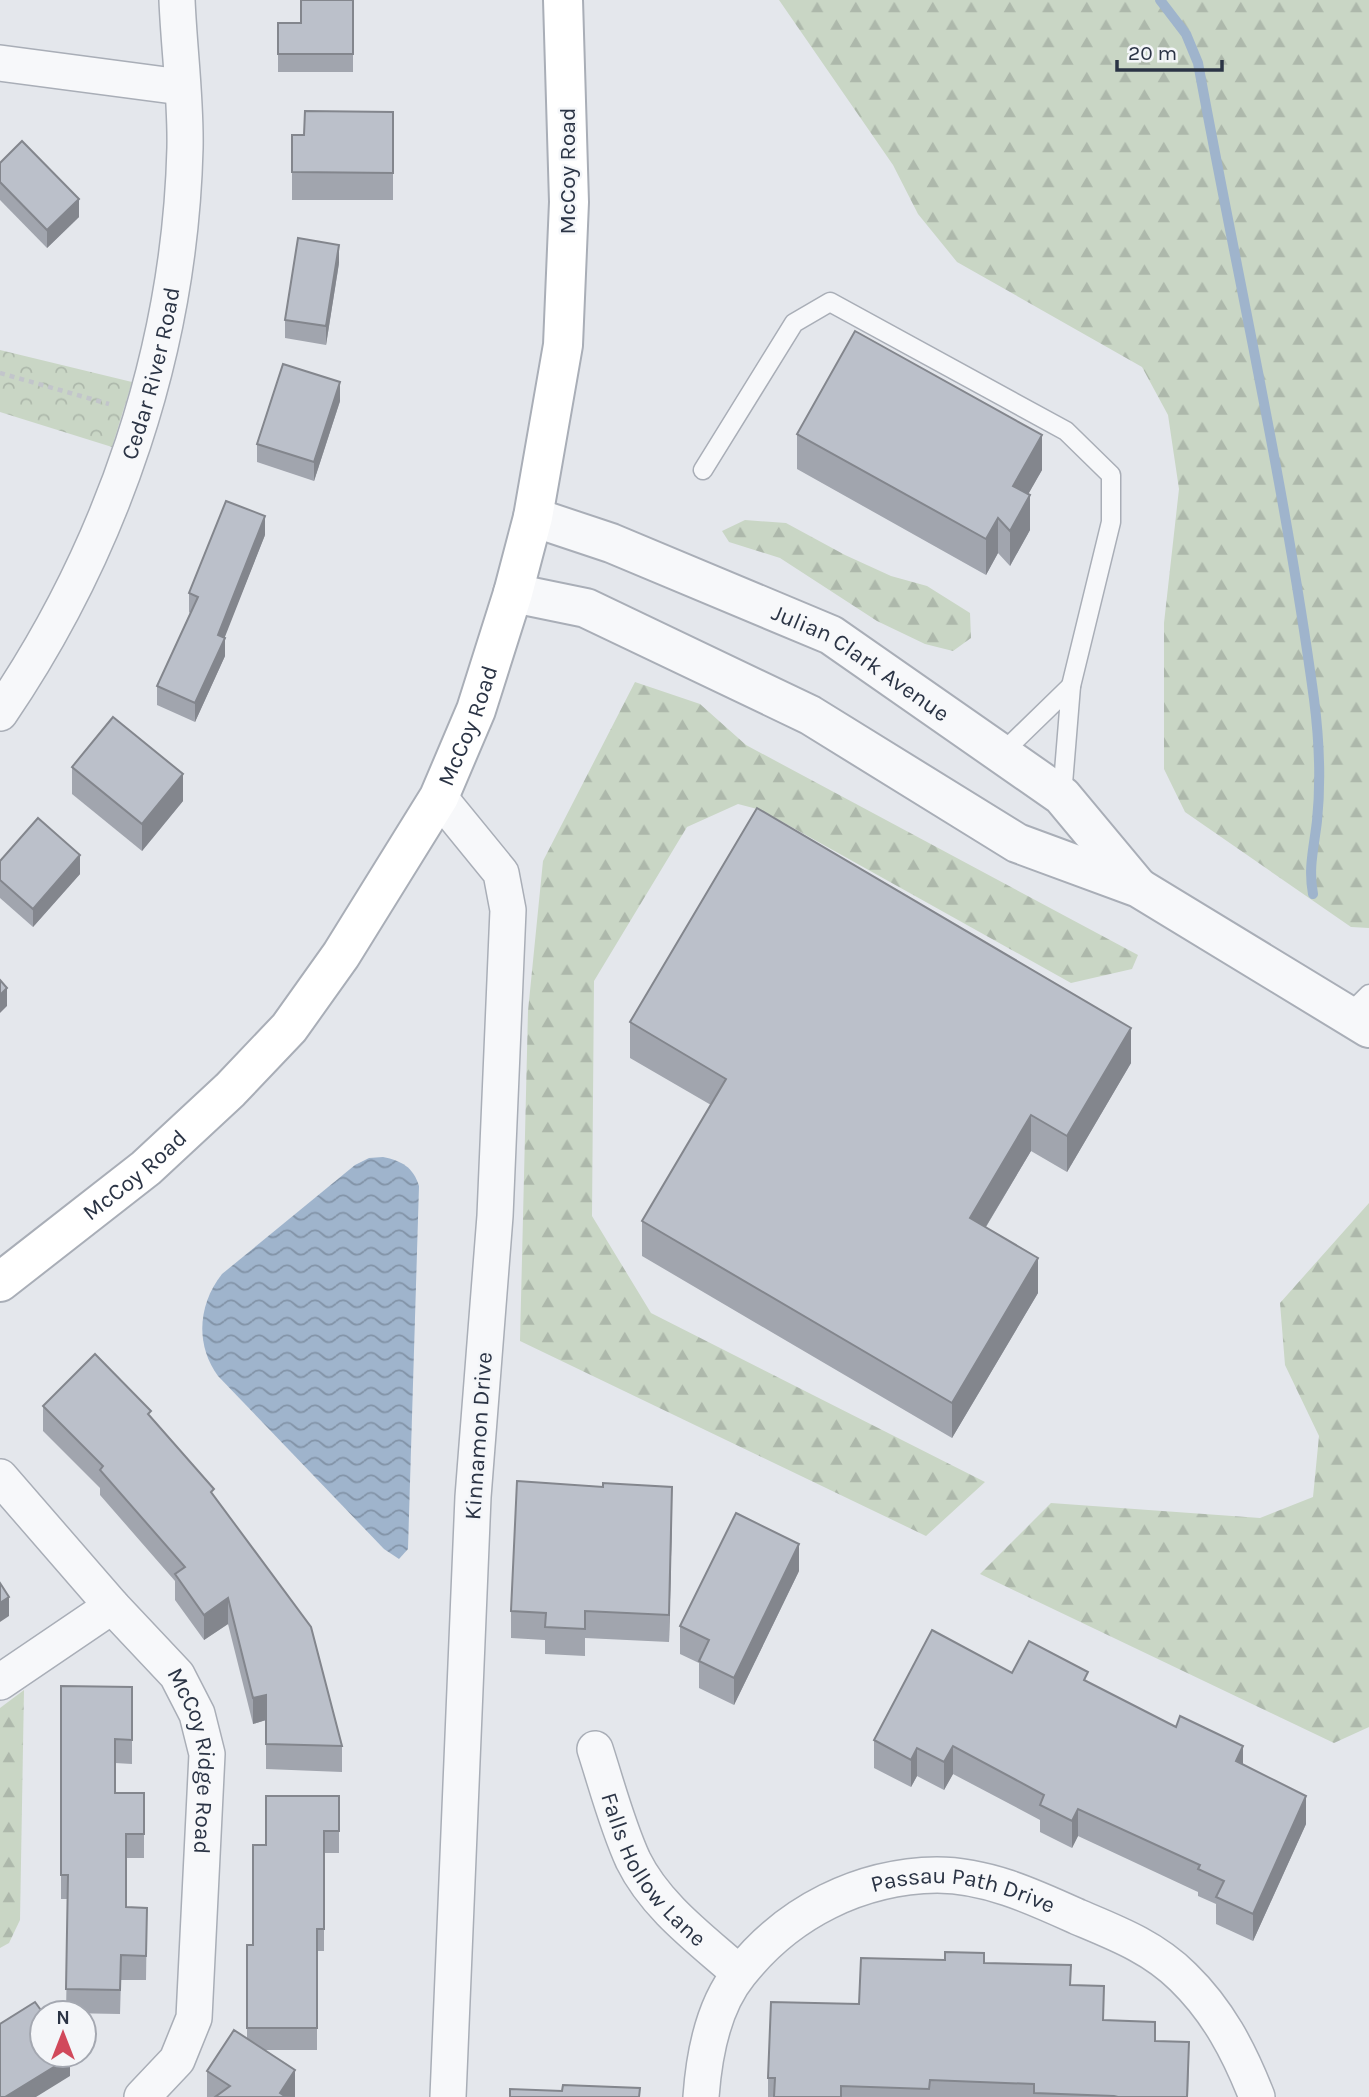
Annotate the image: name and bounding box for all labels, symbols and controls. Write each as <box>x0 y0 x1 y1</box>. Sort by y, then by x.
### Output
scale bar <box>1117 28 1222 72</box>
text: 20 m <box>1128 41 1177 65</box>
street label: McCoy Road <box>554 107 581 235</box>
street label: Cedar River Road <box>116 285 185 463</box>
street label: Julian Clark Avenue <box>768 599 954 727</box>
street label: McCoy Road <box>432 662 503 790</box>
street label: McCoy Road <box>77 1124 192 1226</box>
street label: Kinnamon Drive <box>459 1351 498 1521</box>
street label: McCoy Ridge Road <box>161 1663 220 1855</box>
street label: Falls Hollow Lane <box>595 1789 711 1952</box>
street label: Passau Path Drive <box>868 1862 1059 1919</box>
north arrow <box>28 1999 98 2069</box>
text: N <box>56 2007 70 2029</box>

